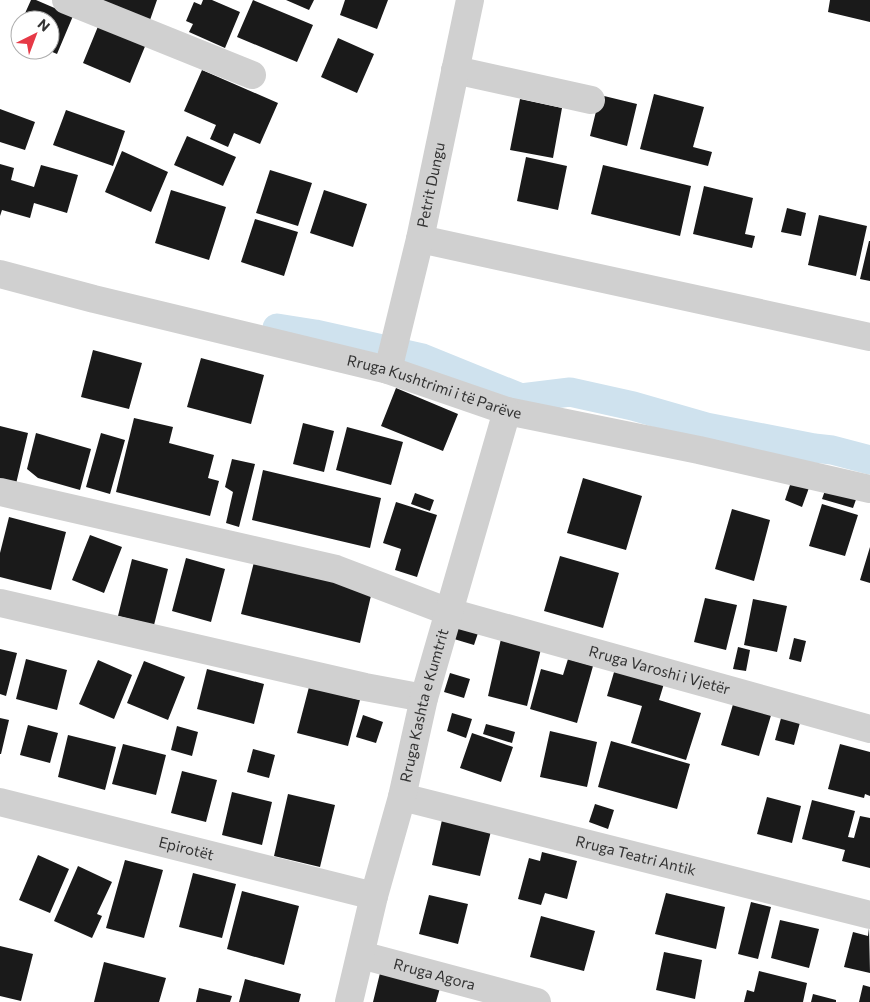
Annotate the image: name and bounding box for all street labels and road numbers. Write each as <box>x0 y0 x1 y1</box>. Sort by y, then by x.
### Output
street label: Petrit Dungu <box>413 141 448 229</box>
street label: Rruga Kushtrimi i të Parëve <box>345 350 523 422</box>
street label: Rruga Kashta e Kumtrit <box>396 626 452 784</box>
street label: Rruga Varoshi i Vjetër <box>587 641 732 698</box>
street label: Rruga Teatri Antik <box>574 831 698 879</box>
street label: Epirotët <box>157 832 216 863</box>
street label: Rruga Agora <box>392 954 478 993</box>

